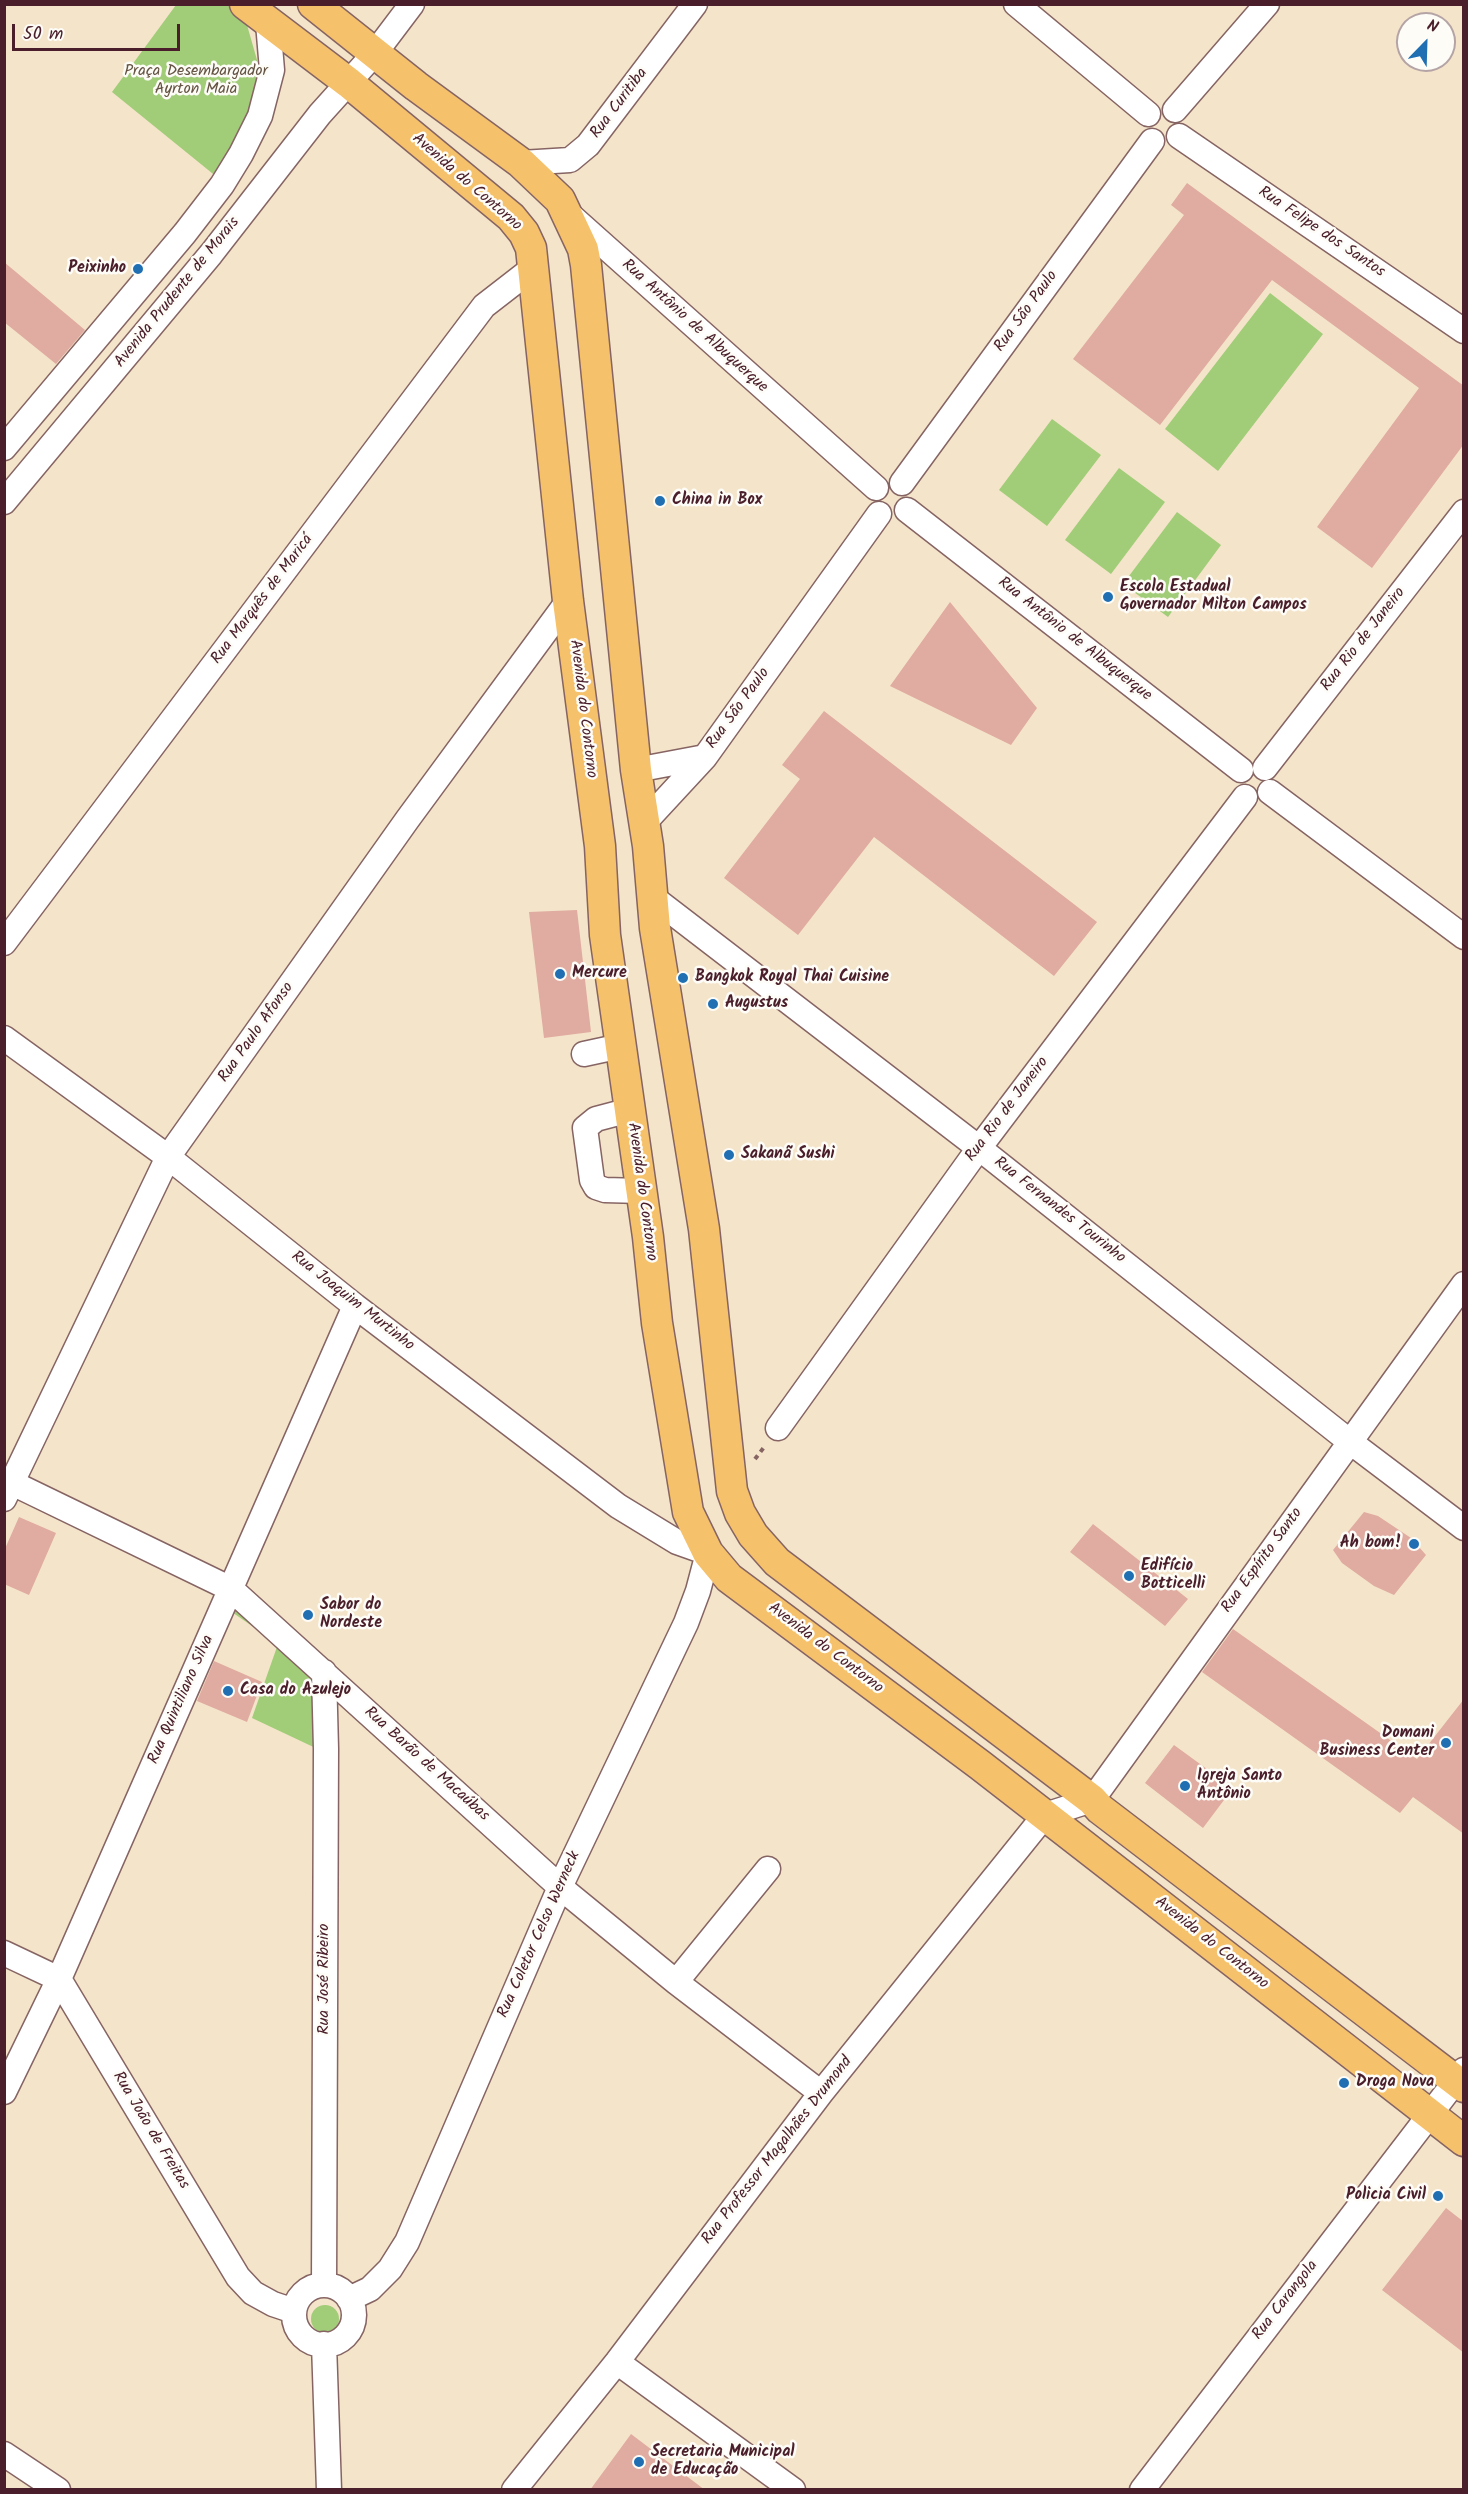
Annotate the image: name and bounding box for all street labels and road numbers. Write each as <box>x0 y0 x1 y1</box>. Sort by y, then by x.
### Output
street label: Rua Curitiba <box>587 65 653 143</box>
street label: Avenida do Contorno <box>407 130 525 236</box>
street label: Rua Felipe dos Santos <box>1254 183 1388 283</box>
street label: Avenida Prudente de Morais <box>111 214 245 372</box>
street label: Rua Antônio de Albuquerque <box>617 256 771 398</box>
street label: Rua São Paulo <box>991 268 1063 356</box>
street label: Rua Marquês de Maricá <box>208 531 318 669</box>
street label: Rua Antônio de Albuquerque <box>993 574 1155 706</box>
street label: Rua Rio de Janeiro <box>1318 584 1410 696</box>
street label: Avenida do Contorno <box>564 639 600 779</box>
street label: Rua São Paulo <box>703 665 775 753</box>
street label: Rua Paulo Afonso <box>215 979 299 1087</box>
street label: Rua Rio de Janeiro <box>962 1054 1054 1166</box>
street label: Avenida do Contorno <box>622 1122 660 1262</box>
street label: Rua Fernandes Tourinho <box>989 1154 1129 1268</box>
street label: Rua Joaquim Murtinho <box>286 1248 418 1356</box>
street label: Rua Espírito Santo <box>1218 1505 1308 1617</box>
street label: Avenida do Contorno <box>764 1599 886 1699</box>
street label: Rua Quintiliano Silva <box>145 1633 219 1767</box>
street label: Rua Barão de Macaúbas <box>359 1704 493 1826</box>
street label: Rua Coletor Celso Werneck <box>495 1849 585 2021</box>
street label: Avenida do Contorno <box>1150 1894 1272 1994</box>
street label: Rua José Ribeiro <box>315 1923 335 2035</box>
street label: Rua Professor Magalhães Drumond <box>699 2053 857 2249</box>
street label: Rua João de Freitas <box>107 2069 193 2193</box>
street label: Rua Carangola <box>1249 2257 1323 2345</box>

